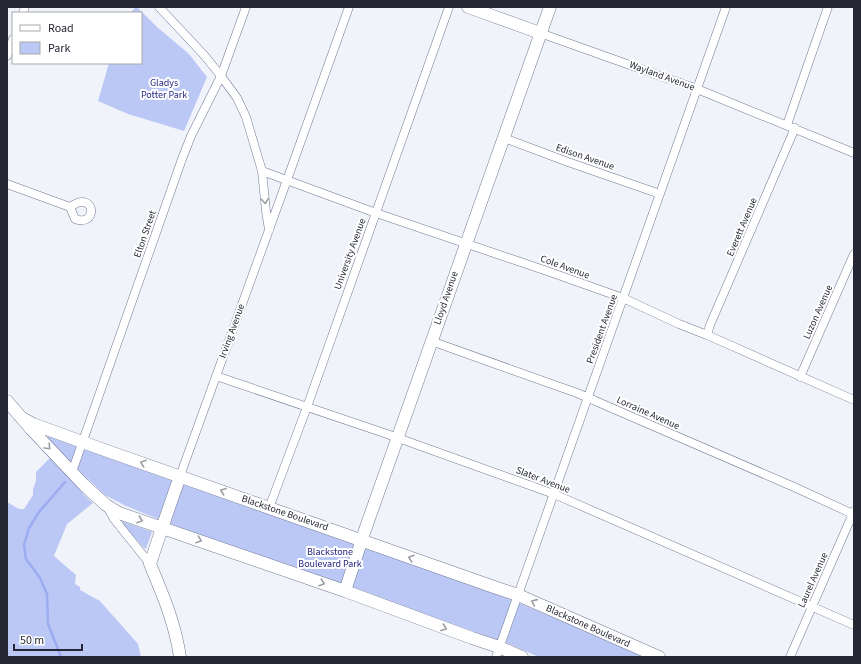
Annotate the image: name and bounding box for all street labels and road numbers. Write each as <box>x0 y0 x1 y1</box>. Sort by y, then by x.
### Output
street label: Wayland Avenue <box>627 58 697 94</box>
street label: Edison Avenue <box>554 140 616 174</box>
street label: Everett Avenue <box>723 196 761 258</box>
street label: Elton Street <box>130 208 160 259</box>
street label: University Avenue <box>331 216 369 292</box>
street label: Cole Avenue <box>538 252 592 282</box>
street label: Lloyd Avenue <box>430 269 462 327</box>
street label: Luzon Avenue <box>800 283 836 341</box>
street label: President Avenue <box>583 292 621 366</box>
street label: Irving Avenue <box>216 302 248 360</box>
street label: Lorraine Avenue <box>614 393 682 433</box>
street label: Slater Avenue <box>514 463 572 497</box>
street label: Blackstone Boulevard <box>240 492 330 534</box>
street label: Laurel Avenue <box>795 550 831 610</box>
street label: Blackstone Boulevard <box>544 601 632 651</box>

